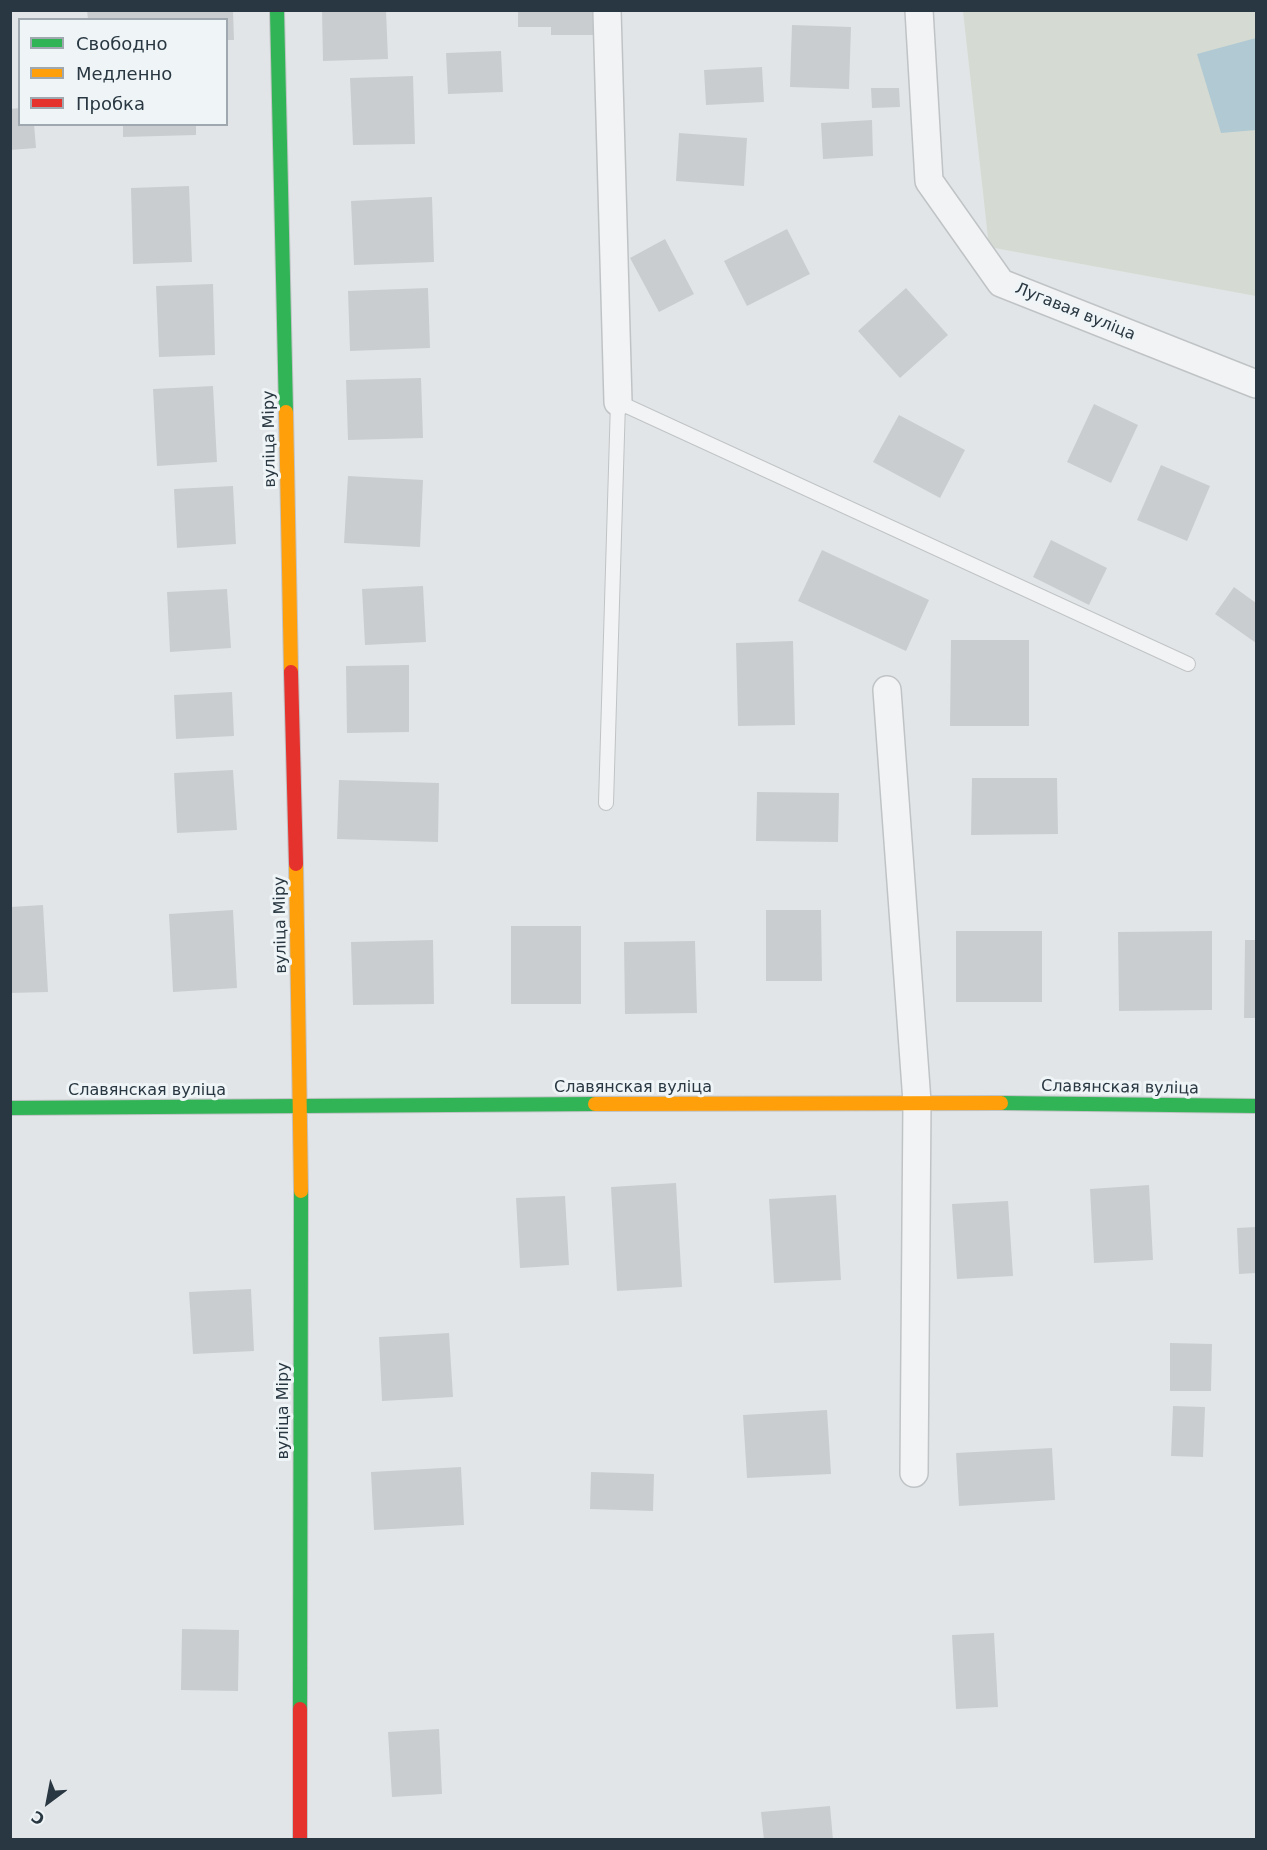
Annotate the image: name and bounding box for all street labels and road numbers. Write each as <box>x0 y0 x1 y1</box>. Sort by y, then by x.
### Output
street label: Лугавая вуліца <box>1012 279 1138 345</box>
street label: вуліца Міру <box>260 390 280 488</box>
street label: вуліца Міру <box>271 876 291 974</box>
street label: Славянская вуліца <box>1041 1077 1199 1099</box>
street label: Славянская вуліца <box>554 1078 712 1098</box>
street label: Славянская вуліца <box>68 1081 226 1101</box>
street label: вуліца Міру <box>274 1362 294 1460</box>

